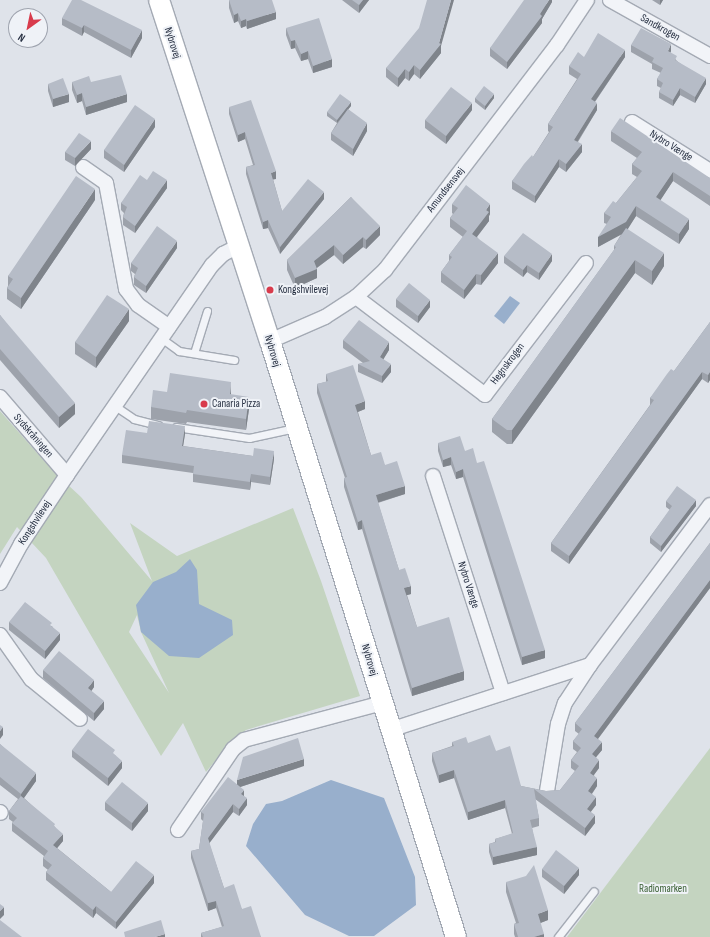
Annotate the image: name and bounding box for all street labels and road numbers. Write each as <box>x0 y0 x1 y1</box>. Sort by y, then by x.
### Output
street label: Sandkrogen <box>638 12 682 44</box>
street label: Nybrovej <box>161 26 183 60</box>
street label: Nybro Vænge <box>647 128 695 164</box>
street label: Amundsensvej <box>424 165 468 215</box>
street label: Nybrovej <box>261 334 283 368</box>
street label: Hegnskrogen <box>488 341 528 387</box>
street label: Sydskråningen <box>10 411 56 461</box>
street label: Kongshvilevej <box>16 498 54 548</box>
street label: Nybro Vænge <box>454 560 482 610</box>
street label: Nybrovej <box>358 643 380 677</box>

